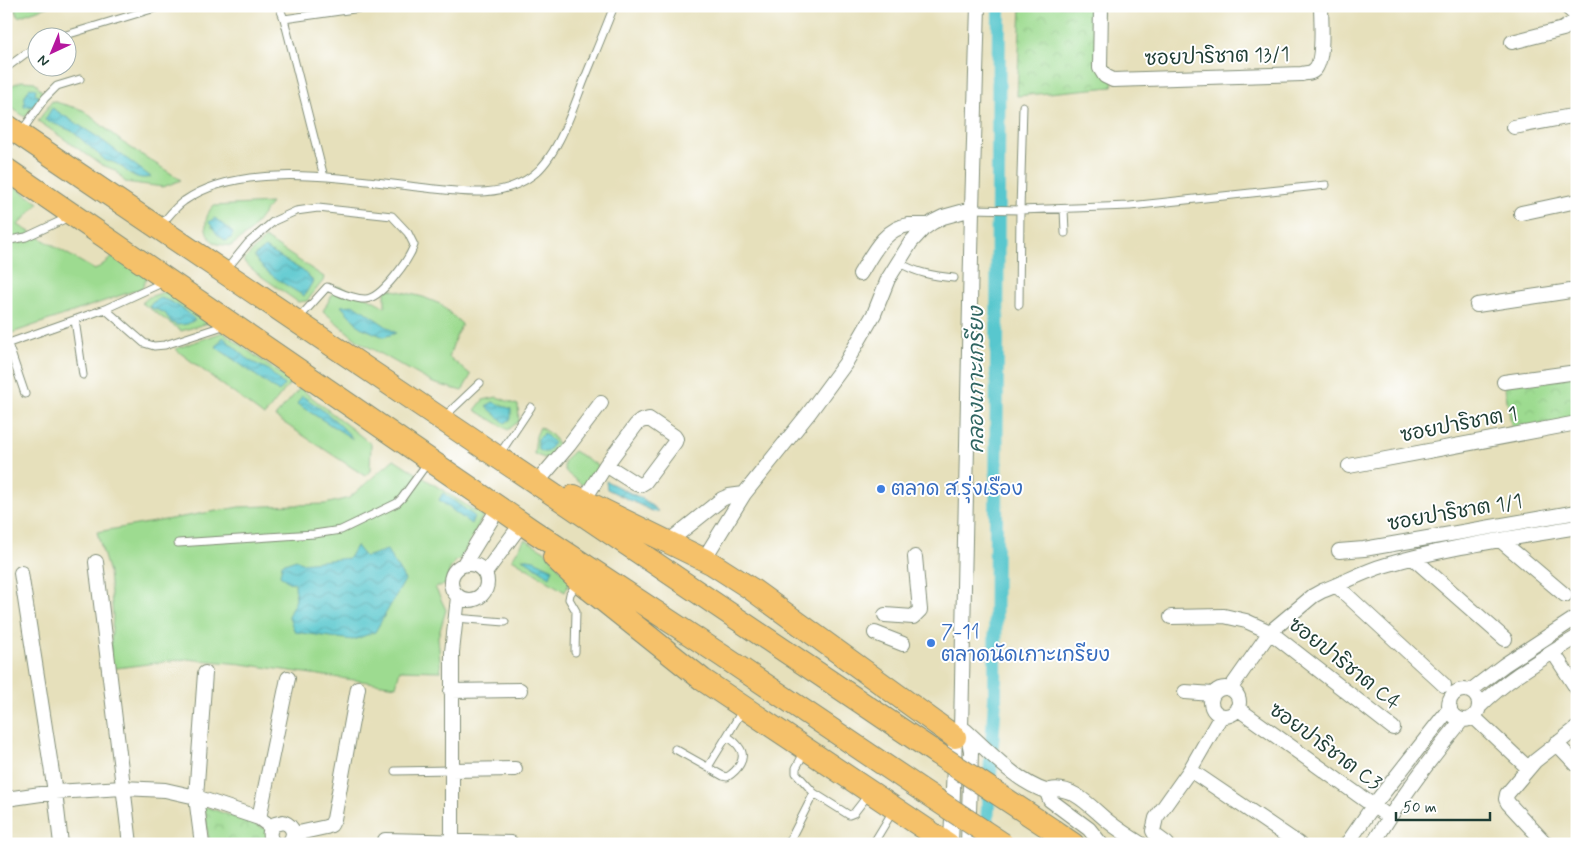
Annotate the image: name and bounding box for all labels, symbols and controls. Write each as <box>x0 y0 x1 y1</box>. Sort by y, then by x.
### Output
north arrow <box>28 28 78 78</box>
street label: ซอยปาริชาต 13/1 <box>1144 41 1290 73</box>
text: N <box>34 51 53 70</box>
water label: คลองเกาะเกรียง <box>963 305 991 453</box>
street label: ซอยปาริชาต 1 <box>1398 400 1520 450</box>
place label: ตลาด ส.รุ่งเรือง <box>891 475 1023 504</box>
marker: ตลาด ส.รุ่งเรือง <box>875 483 887 495</box>
street label: ซอยปาริชาต 1/1 <box>1385 488 1525 538</box>
street label: ซอยปาริชาต C4 <box>1282 612 1406 717</box>
place label: 7-11 ตลาดนัดเกาะเกรียง <box>941 619 1110 669</box>
marker: 7-11 ตลาดนัดเกาะเกรียง <box>925 637 937 649</box>
street label: ซอยปาริชาต C3 <box>1263 697 1387 797</box>
scale bar <box>1396 790 1489 822</box>
text: 50 m <box>1403 798 1437 818</box>

